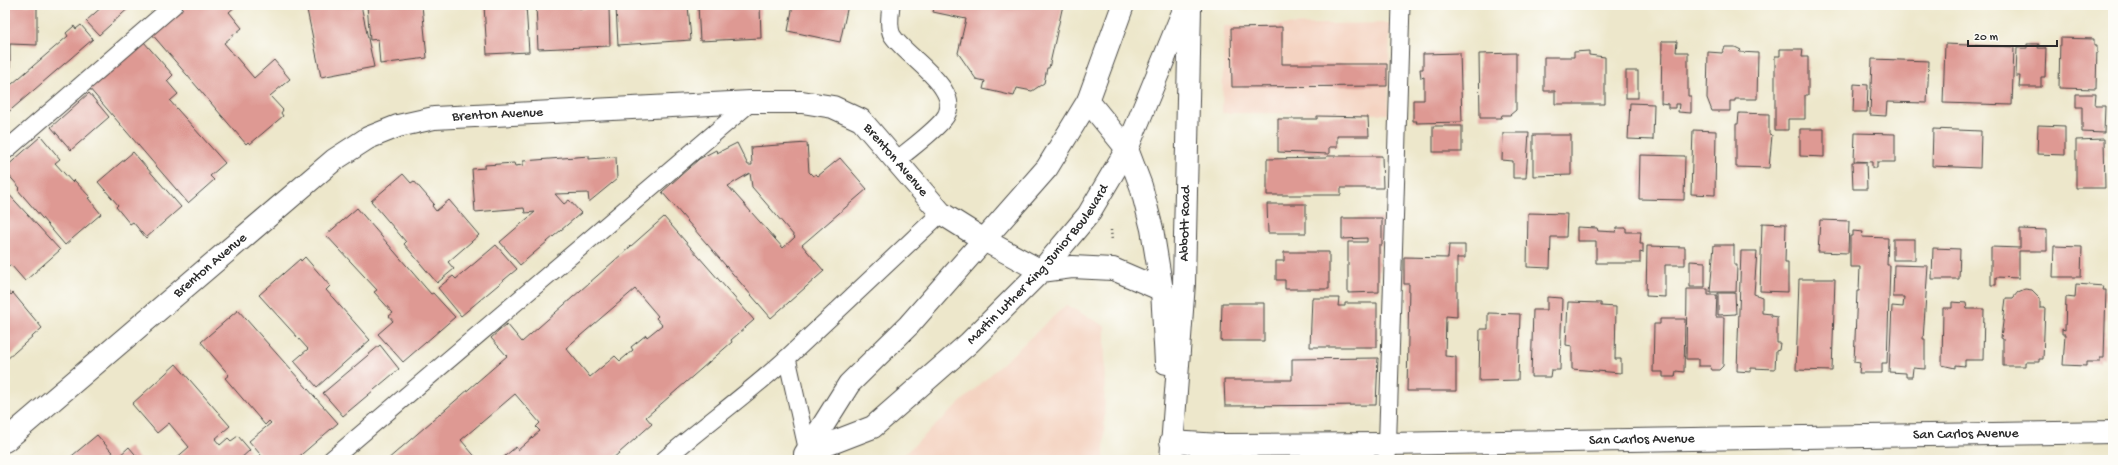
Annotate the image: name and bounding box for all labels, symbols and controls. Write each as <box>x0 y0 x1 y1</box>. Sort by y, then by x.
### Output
scale bar <box>1968 22 2057 48</box>
text: 20 m <box>1974 31 1999 45</box>
street label: Brenton Avenue <box>451 104 544 126</box>
street label: Brenton Avenue <box>859 119 932 201</box>
street label: Martin Luther King Junior Boulevard <box>963 180 1114 349</box>
street label: Abbott Road <box>1176 184 1195 262</box>
street label: Brenton Avenue <box>169 229 251 302</box>
street label: San Carlos Avenue <box>1913 425 2020 444</box>
street label: San Carlos Avenue <box>1589 430 1696 449</box>

